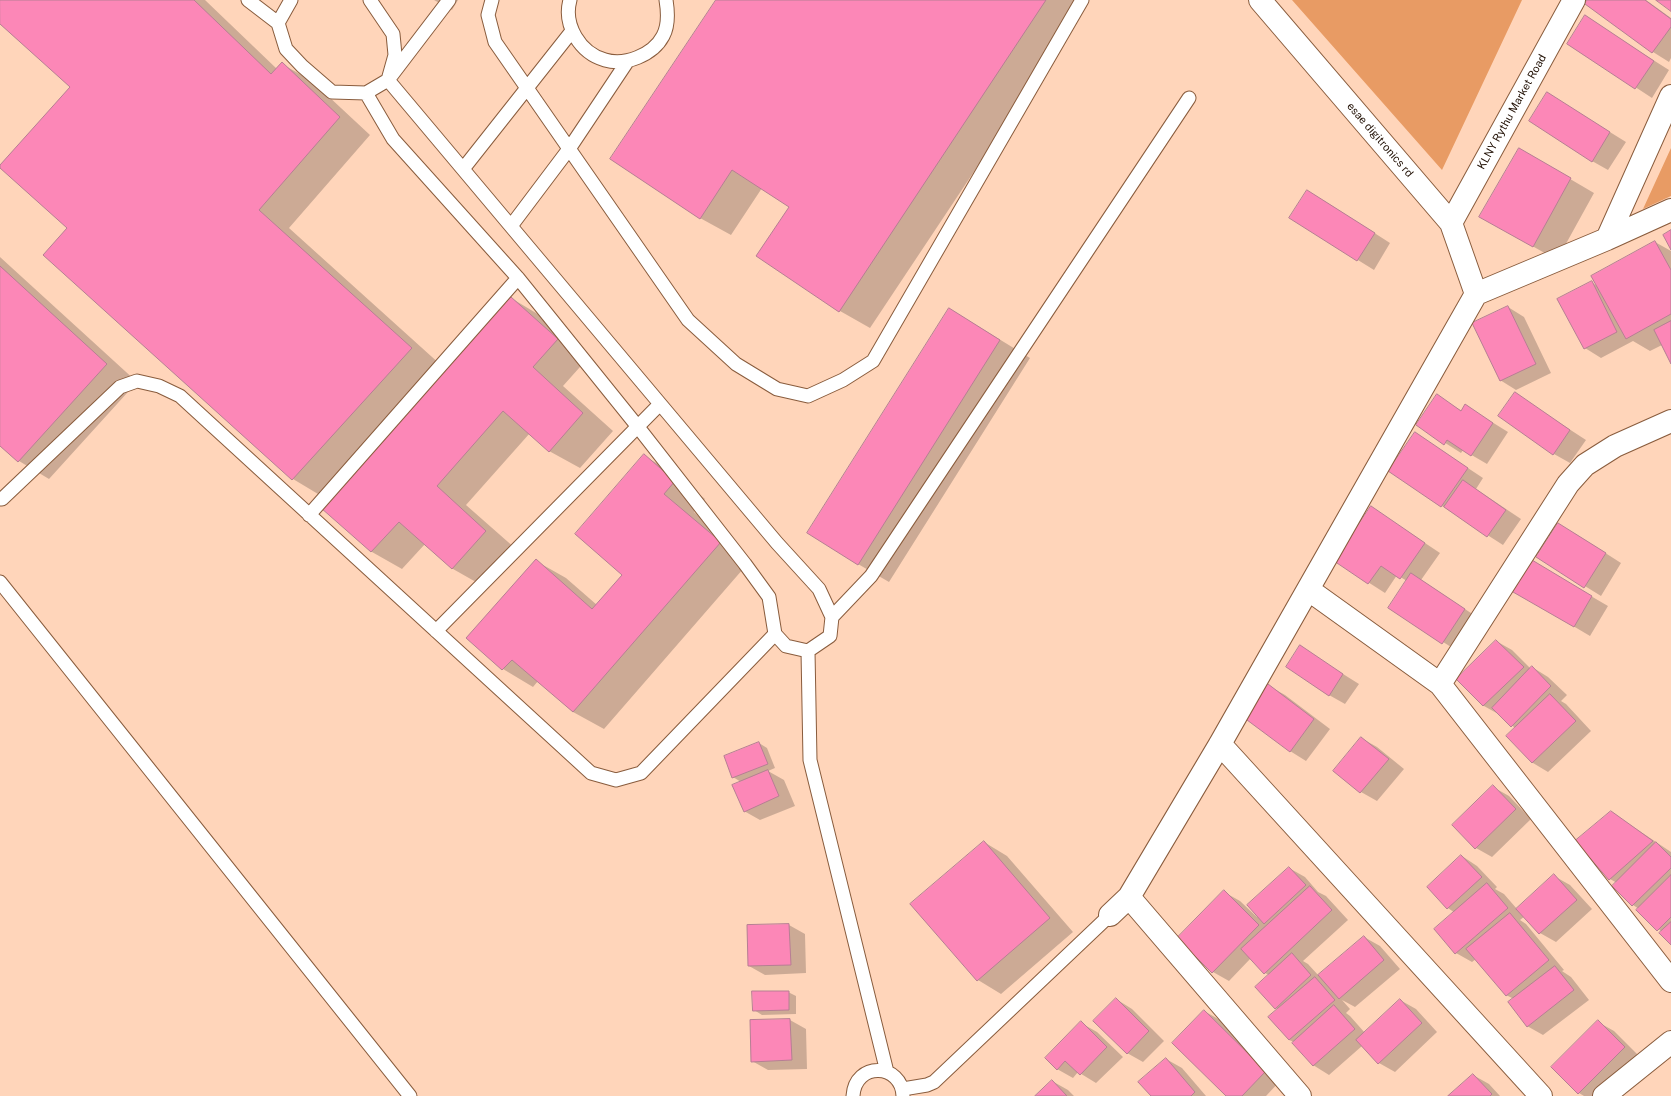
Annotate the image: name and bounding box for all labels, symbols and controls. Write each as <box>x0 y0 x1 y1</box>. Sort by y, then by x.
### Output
street label: KLNY Rythu Market Road <box>1475 52 1549 172</box>
street label: esae digitronics rd <box>1344 100 1416 180</box>

